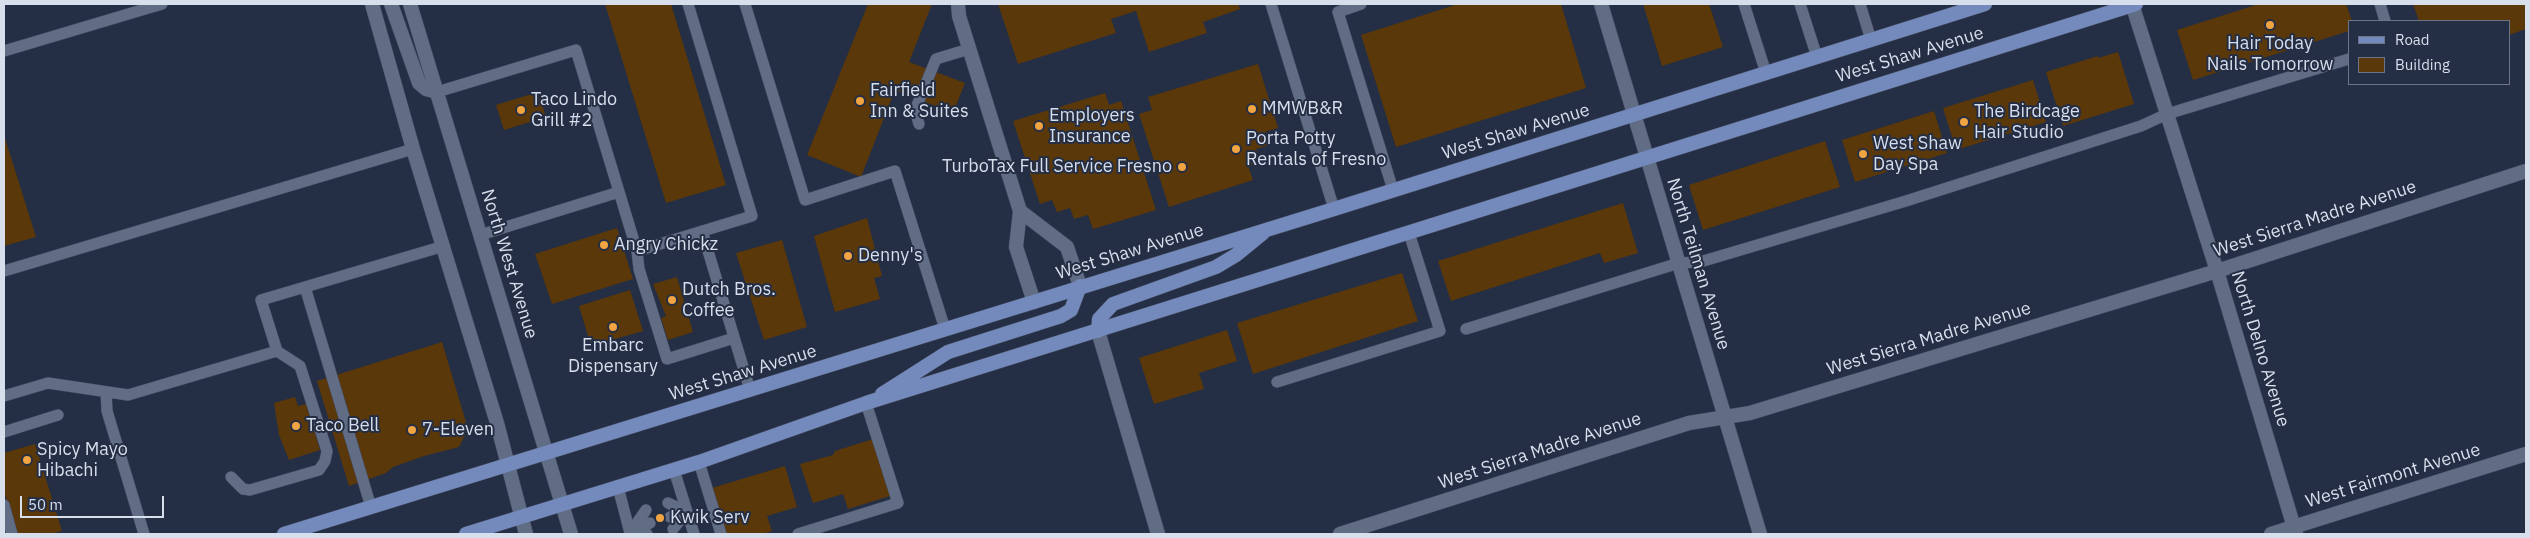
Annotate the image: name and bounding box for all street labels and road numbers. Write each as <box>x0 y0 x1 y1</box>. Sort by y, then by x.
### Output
street label: West Shaw Avenue <box>1834 22 1986 88</box>
street label: West Shaw Avenue <box>1440 99 1592 165</box>
street label: North Teilman Avenue <box>1662 175 1734 353</box>
street label: West Sierra Madre Avenue <box>2211 176 2419 262</box>
street label: North West Avenue <box>476 187 542 341</box>
street label: West Shaw Avenue <box>1054 219 1206 285</box>
street label: North Delno Avenue <box>2226 268 2294 430</box>
street label: West Sierra Madre Avenue <box>1824 298 2034 380</box>
street label: West Shaw Avenue <box>667 340 819 406</box>
street label: West Sierra Madre Avenue <box>1436 408 1644 494</box>
street label: West Fairmont Avenue <box>2303 439 2483 513</box>

